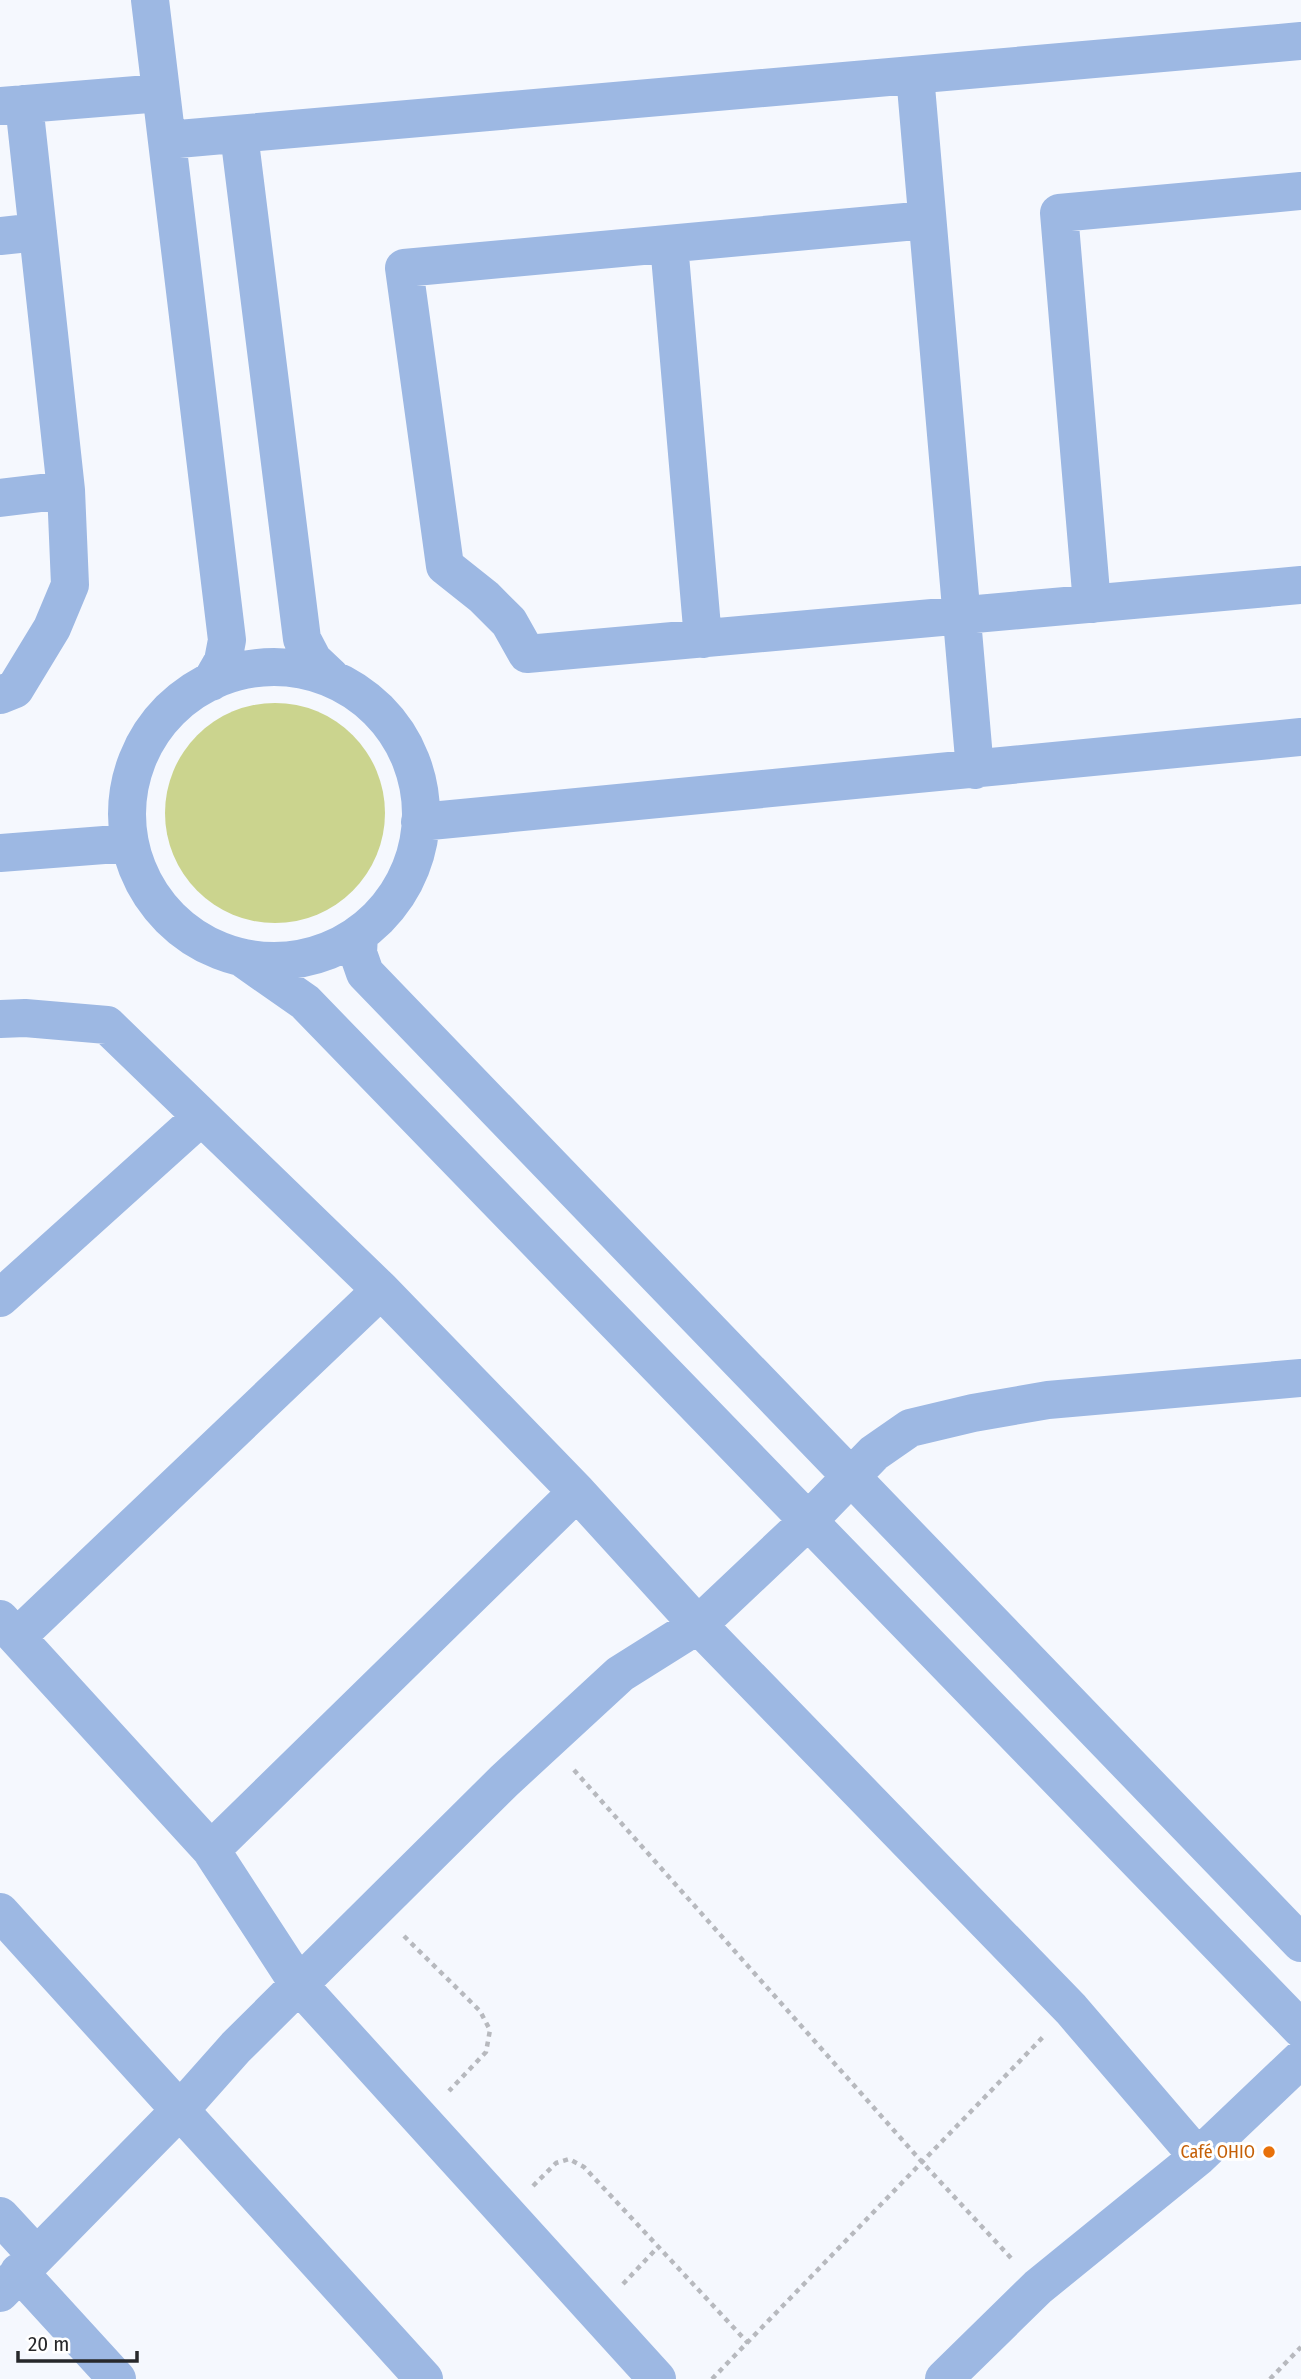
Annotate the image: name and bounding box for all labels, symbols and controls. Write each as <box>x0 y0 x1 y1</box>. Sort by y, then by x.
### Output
place label: Café OHIO <box>1181 2141 1255 2163</box>
marker: Café OHIO <box>1261 2144 1277 2160</box>
scale bar <box>18 2320 136 2364</box>
text: 20 m <box>28 2331 69 2357</box>

